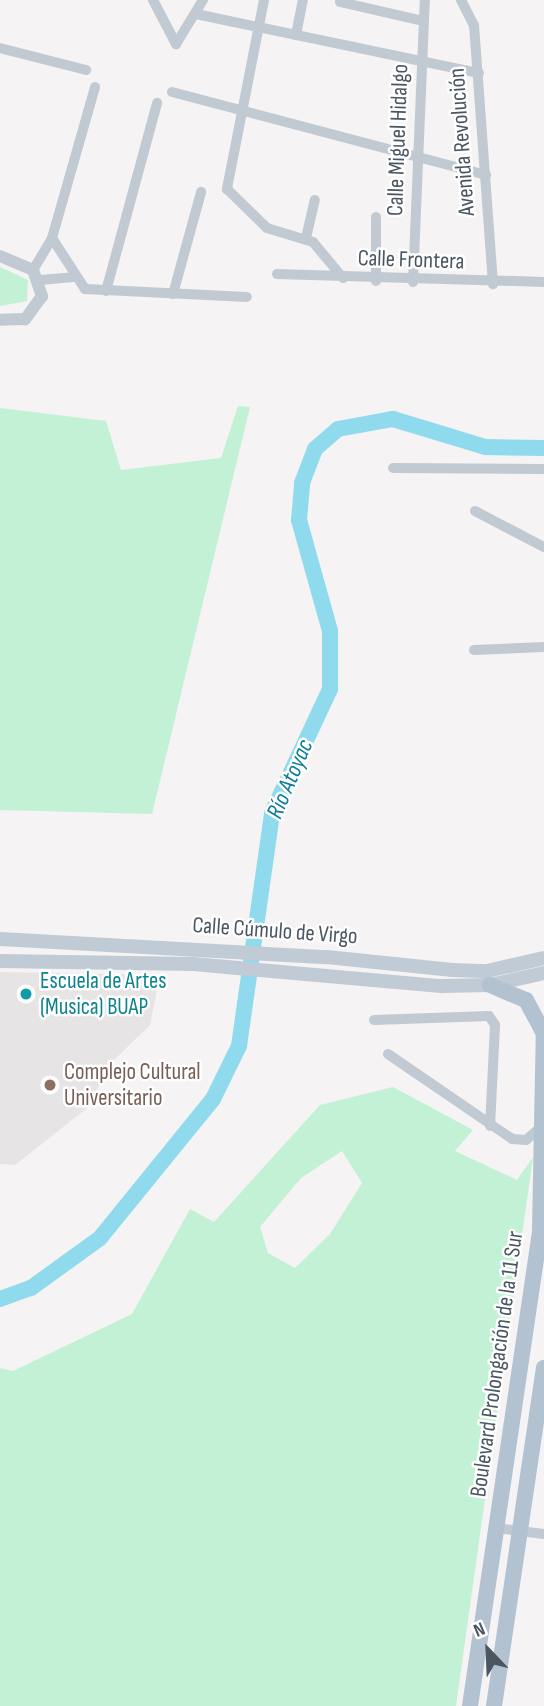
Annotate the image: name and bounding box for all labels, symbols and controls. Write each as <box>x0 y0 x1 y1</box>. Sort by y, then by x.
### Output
street label: Calle Miguel Hidalgo <box>382 63 414 217</box>
street label: Avenida Revolución <box>443 67 481 217</box>
street label: Calle Frontera <box>357 244 465 276</box>
water label: Río Atoyac <box>260 735 320 823</box>
street label: Calle Cúmulo de Virgo <box>192 911 358 951</box>
place label: Escuela de Artes (Musica) BUAP <box>40 967 167 1021</box>
marker: Escuela de Artes (Musica) BUAP <box>18 986 34 1002</box>
place label: Complejo Cultural Universitario <box>64 1058 201 1112</box>
marker: Complejo Cultural Universitario <box>42 1077 58 1093</box>
street label: Boulevard Prolongación de la 11 Sur <box>465 1229 529 1499</box>
north arrow <box>453 1615 523 1685</box>
text: N <box>470 1618 489 1643</box>

